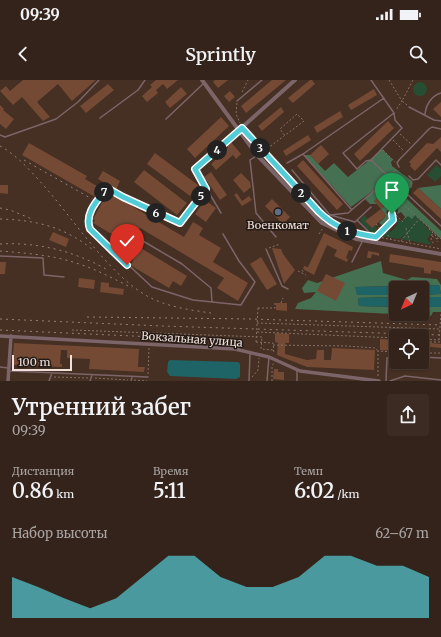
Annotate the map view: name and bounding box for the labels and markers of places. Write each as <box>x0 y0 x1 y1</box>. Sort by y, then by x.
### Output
pin: 3 <box>250 138 270 158</box>
pin: 4 <box>207 140 227 160</box>
pin <box>375 173 409 214</box>
pin: 7 <box>94 182 114 202</box>
pin: 2 <box>291 183 311 203</box>
pin: 5 <box>191 186 211 206</box>
pin: 6 <box>146 203 166 223</box>
marker: Военкомат <box>273 207 283 217</box>
place label: Военкомат <box>247 218 309 232</box>
pin: 1 <box>337 221 357 241</box>
pin <box>110 224 144 265</box>

